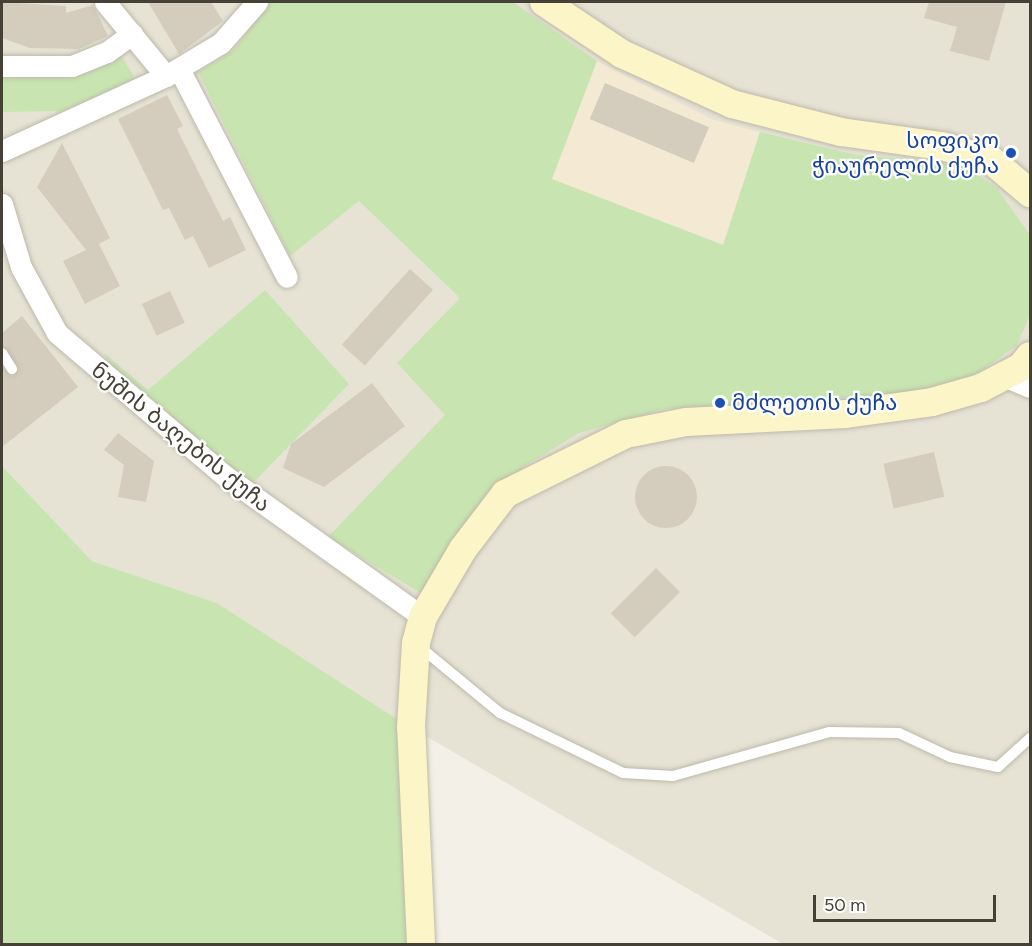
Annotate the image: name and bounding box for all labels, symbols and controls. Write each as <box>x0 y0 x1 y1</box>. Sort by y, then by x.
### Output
place label: სოფიკო ჭიაურელის ქუჩა <box>812 127 999 178</box>
marker: სოფიკო ჭიაურელის ქუჩა <box>1004 146 1018 160</box>
street label: ნუშის ბაღების ქუჩა <box>86 357 276 517</box>
place label: მძლეთის ქუჩა <box>732 390 897 416</box>
marker: მძლეთის ქუჩა <box>713 396 727 410</box>
scale bar <box>816 883 999 921</box>
text: 50 m <box>824 894 866 916</box>

